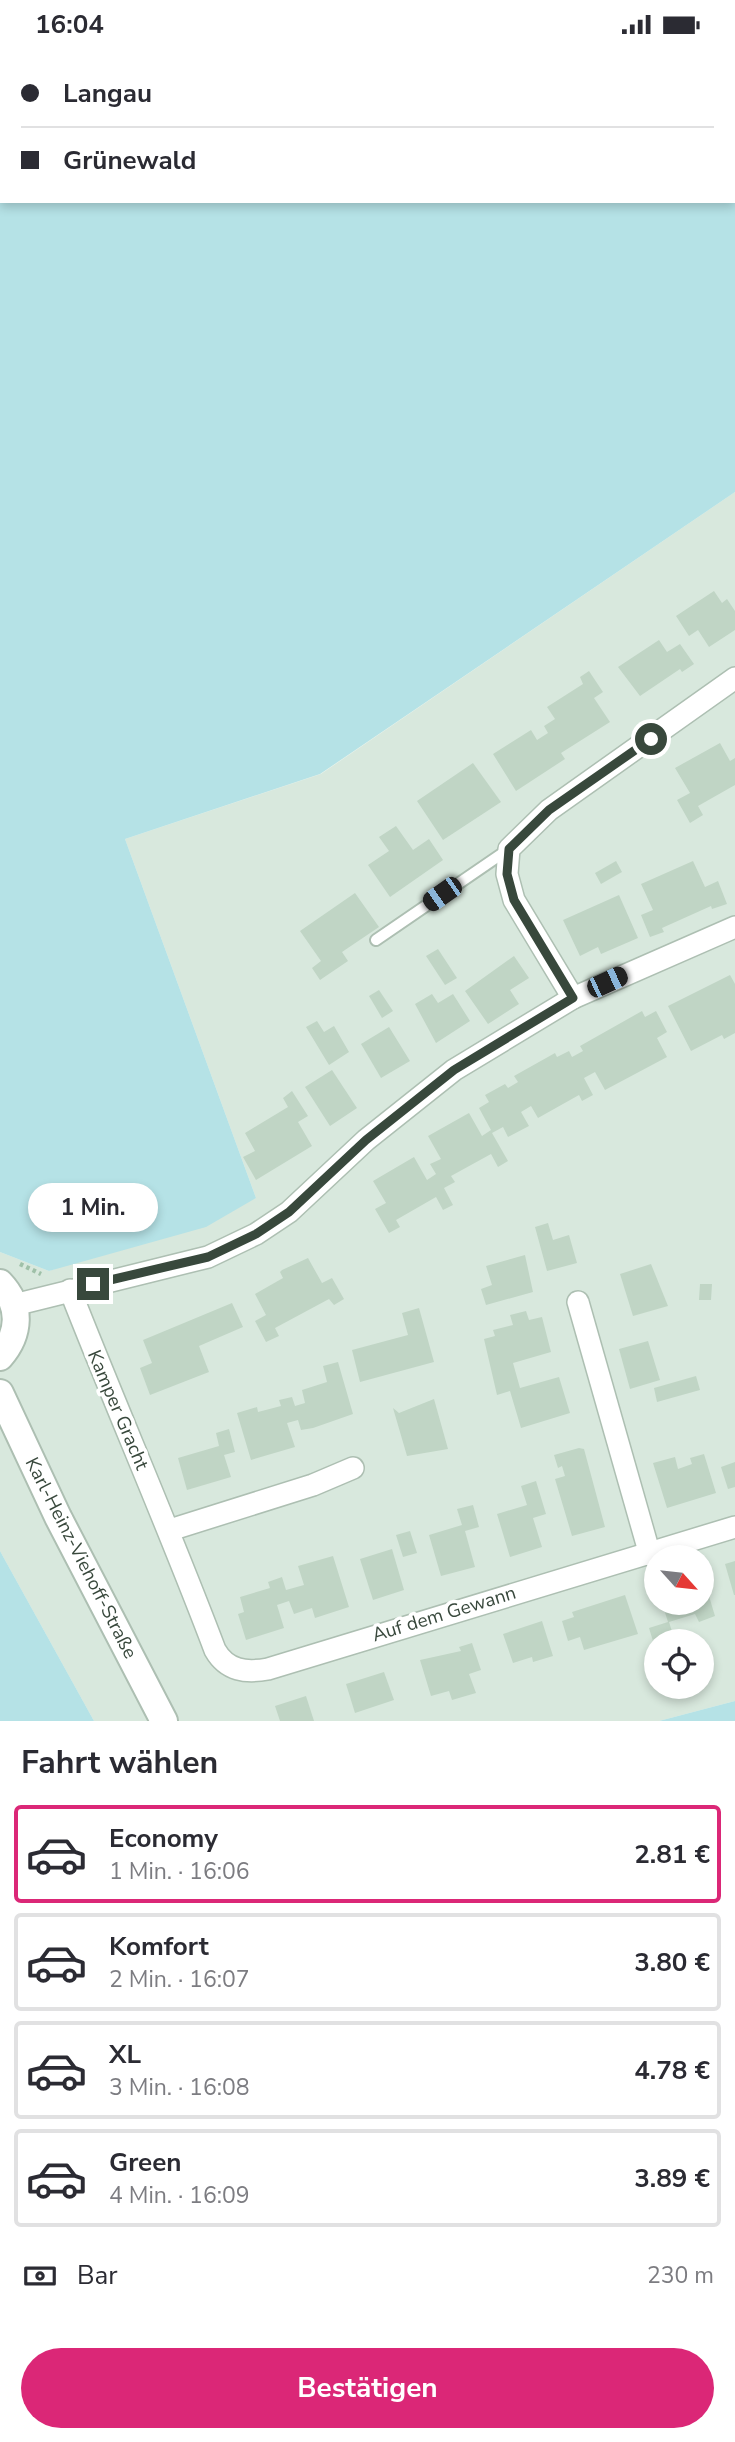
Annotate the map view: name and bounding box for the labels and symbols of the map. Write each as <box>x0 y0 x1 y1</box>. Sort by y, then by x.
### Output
route start <box>635 723 667 755</box>
car <box>419 873 466 915</box>
car <box>584 964 631 1000</box>
callout: 1 Min. <box>28 1183 158 1231</box>
route end <box>77 1268 109 1300</box>
street label: Kamper Gracht <box>81 1346 155 1474</box>
street label: Karl-Heinz-Viehoff-Straße <box>19 1453 143 1663</box>
north arrow <box>644 1545 714 1615</box>
street label: Auf dem Gewann <box>369 1580 519 1648</box>

